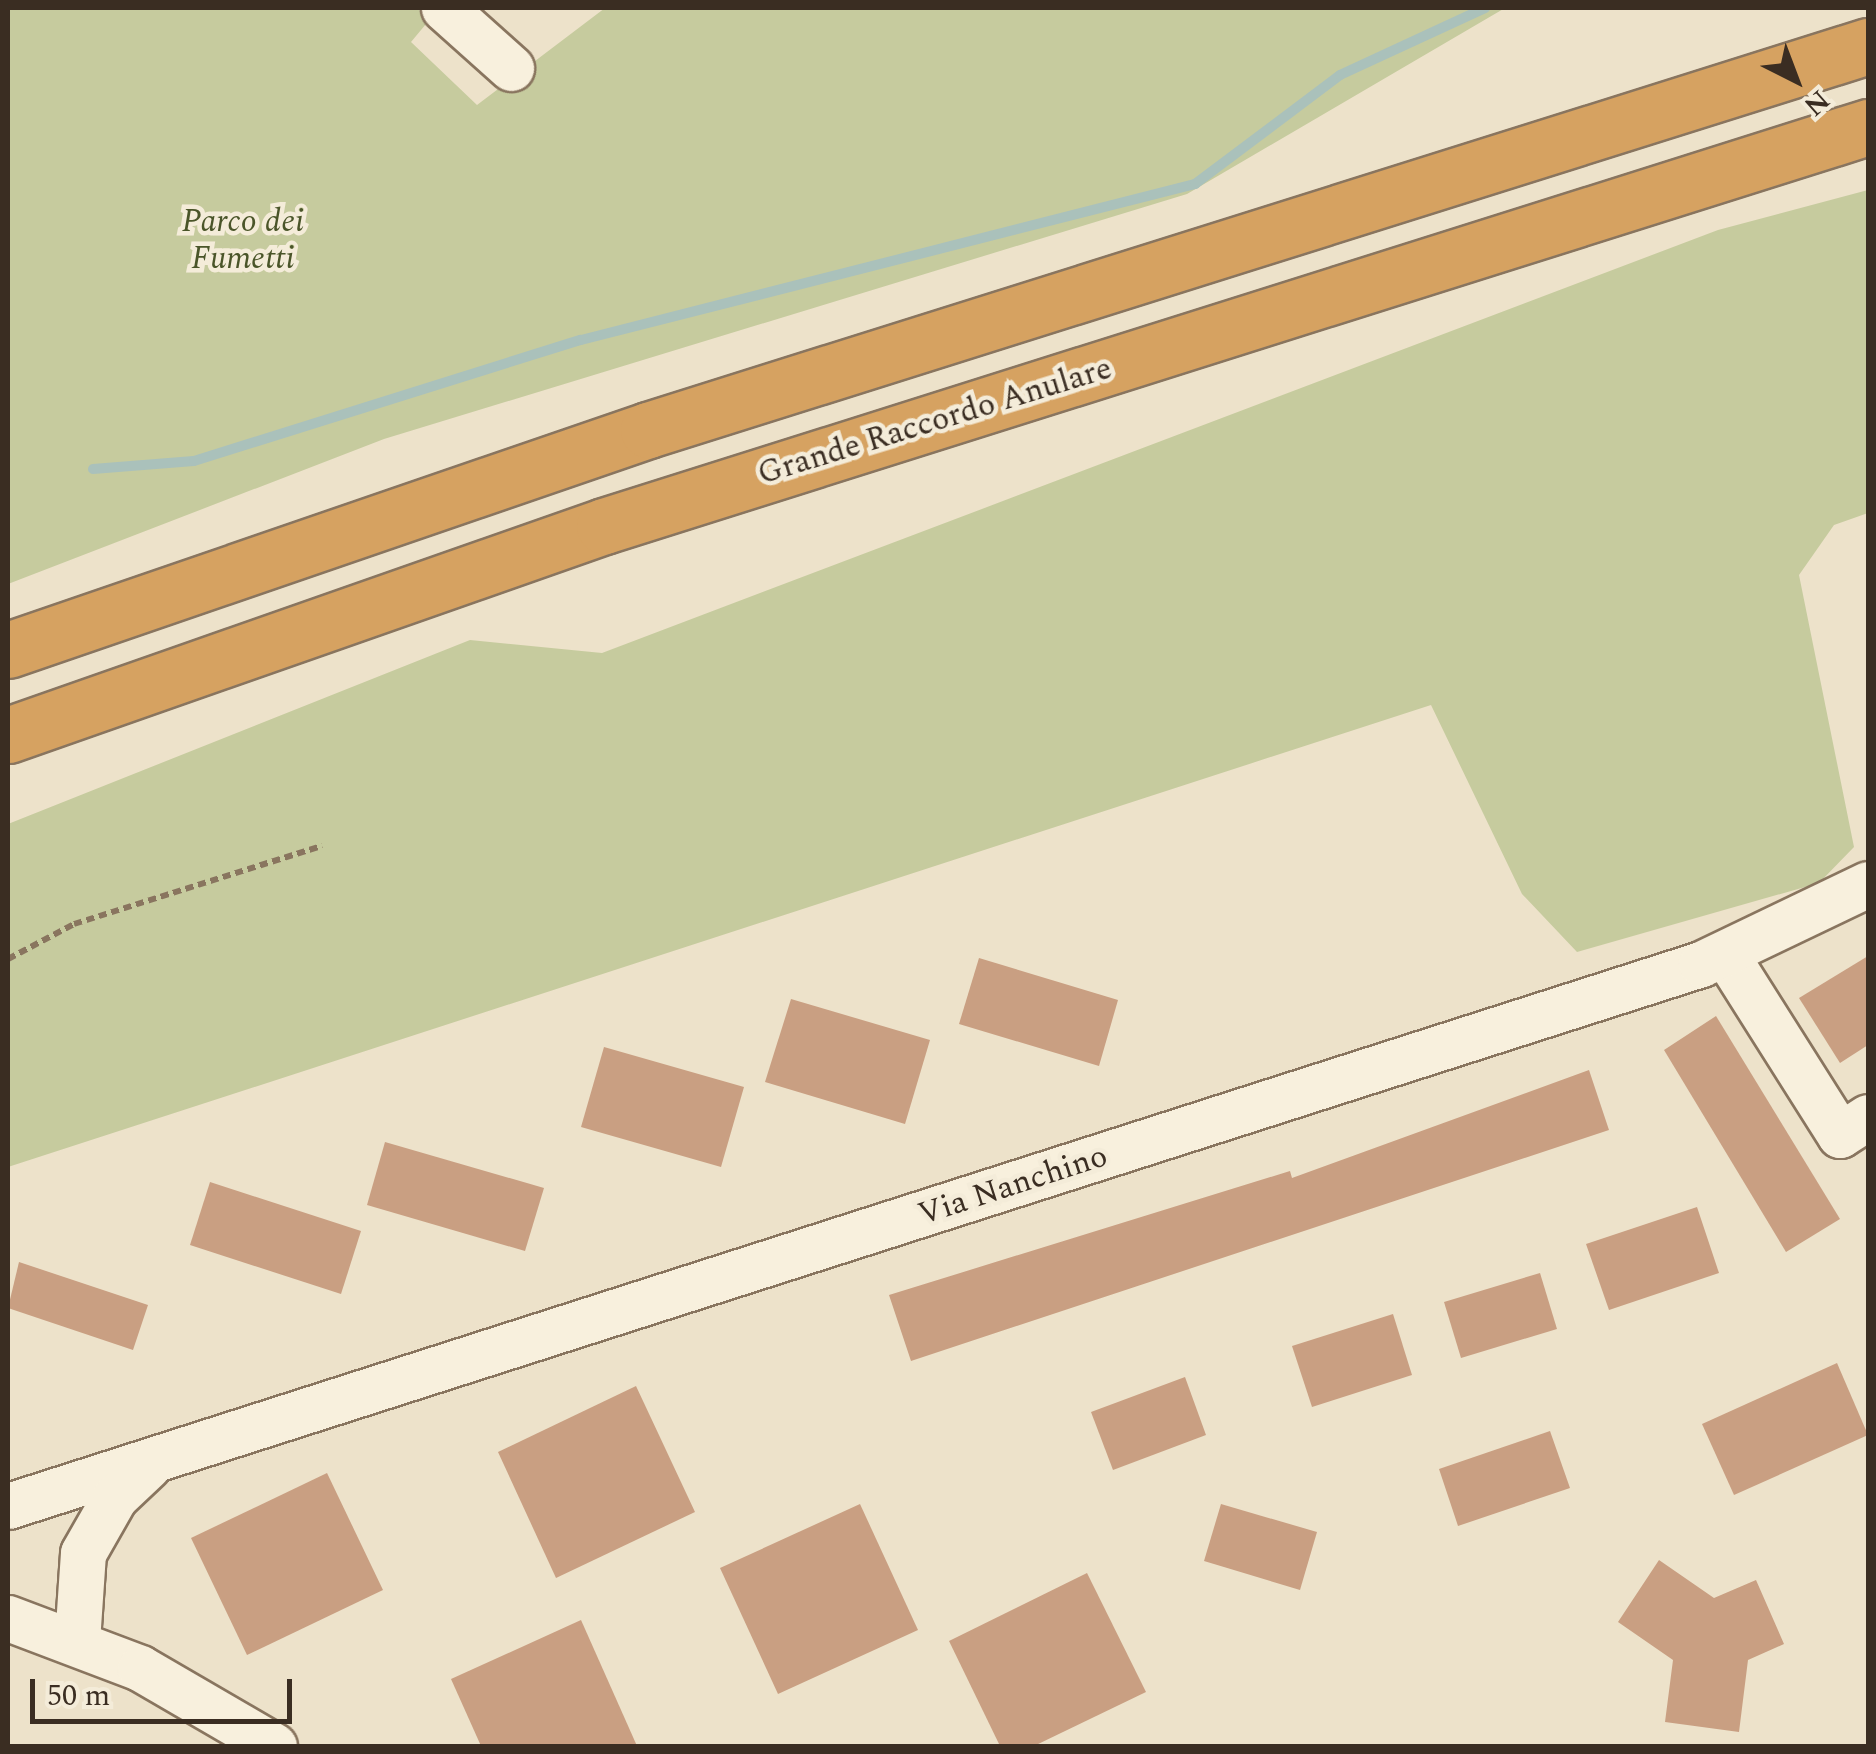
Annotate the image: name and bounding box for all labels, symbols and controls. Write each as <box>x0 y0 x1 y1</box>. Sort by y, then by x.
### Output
north arrow <box>1746 30 1846 130</box>
text: N <box>1794 79 1839 126</box>
park label: Parco dei Fumetti <box>182 204 304 279</box>
street label: Grande Raccordo Anulare <box>753 350 1117 494</box>
street label: Via Nanchino <box>914 1137 1112 1235</box>
scale bar <box>35 1659 298 1721</box>
text: 50 m <box>47 1673 110 1719</box>

